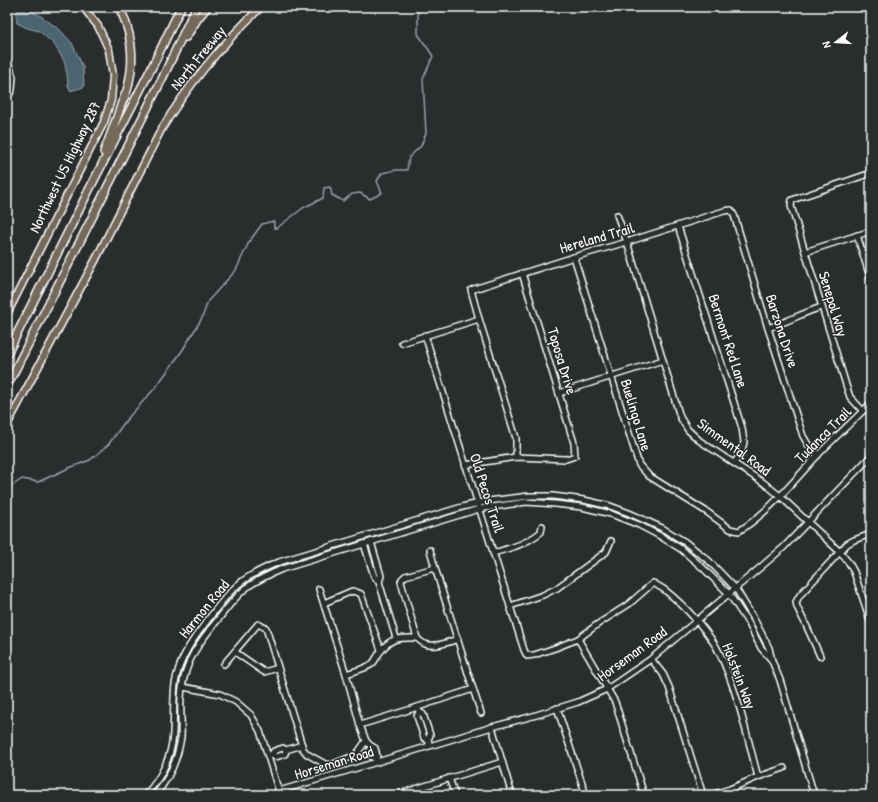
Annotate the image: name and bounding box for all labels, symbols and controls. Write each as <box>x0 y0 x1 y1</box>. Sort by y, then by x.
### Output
street label: North Freeway <box>165 21 230 94</box>
north arrow <box>816 22 856 62</box>
text: N <box>819 40 834 50</box>
street label: Northwest US Highway 287 <box>24 97 106 236</box>
street label: Hereland Trail <box>557 217 637 258</box>
street label: Senepol Way <box>814 269 853 339</box>
street label: Bermont Red Lane <box>703 291 753 390</box>
street label: Barzona Drive <box>761 291 804 370</box>
street label: Toposa Drive <box>542 325 583 397</box>
street label: Buelingo Lane <box>616 376 657 453</box>
street label: Tudanca Trail <box>790 402 856 468</box>
street label: Simmental Road <box>693 413 776 481</box>
street label: Old Pecos Trail <box>465 451 510 535</box>
street label: Harmon Road <box>174 575 234 642</box>
street label: Horseman Road <box>593 621 671 686</box>
street label: Holstein Way <box>717 640 762 712</box>
street label: Horseman Road <box>292 741 376 784</box>

